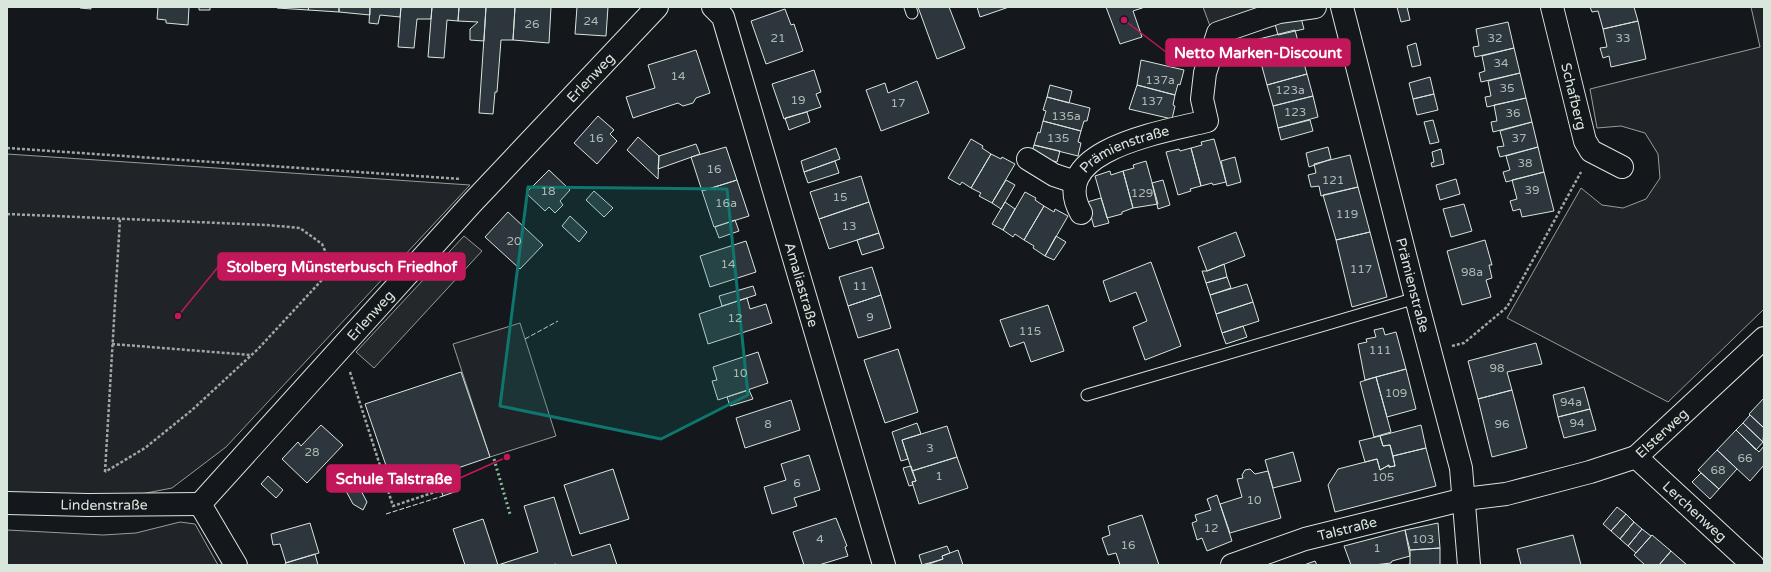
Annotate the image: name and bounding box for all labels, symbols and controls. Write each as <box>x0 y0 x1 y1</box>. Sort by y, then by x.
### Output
house number: 24 <box>583 14 599 28</box>
house number: 26 <box>524 17 540 31</box>
house number: 21 <box>770 31 786 45</box>
house number: 32 <box>1487 31 1503 45</box>
house number: 33 <box>1615 31 1631 45</box>
callout: Netto Marken-Discount <box>1166 39 1350 66</box>
text: Netto Marken-Discount <box>1174 44 1342 62</box>
street label: Erlenweg <box>563 50 618 106</box>
house number: 34 <box>1493 56 1509 70</box>
street label: Schafberg <box>1557 61 1590 132</box>
house number: 14 <box>670 69 686 83</box>
house number: 137a <box>1145 73 1175 87</box>
house number: 35 <box>1499 81 1515 95</box>
house number: 123a <box>1275 83 1305 97</box>
house number: 19 <box>790 93 806 107</box>
house number: 137 <box>1141 94 1163 108</box>
house number: 17 <box>890 96 906 110</box>
house number: 123 <box>1284 105 1306 119</box>
house number: 36 <box>1505 106 1521 120</box>
house number: 135a <box>1051 109 1081 123</box>
street label: Prämienstraße <box>1076 122 1171 176</box>
house number: 16 <box>588 131 604 145</box>
house number: 135 <box>1047 131 1069 145</box>
house number: 37 <box>1511 131 1527 145</box>
house number: 38 <box>1517 156 1533 170</box>
house number: 16 <box>706 162 722 176</box>
house number: 121 <box>1322 173 1344 187</box>
house number: 39 <box>1524 183 1540 197</box>
house number: 18 <box>540 184 556 198</box>
house number: 129 <box>1131 186 1153 200</box>
house number: 15 <box>832 190 848 204</box>
house number: 16a <box>715 196 737 210</box>
house number: 119 <box>1336 207 1358 221</box>
house number: 13 <box>841 219 857 233</box>
house number: 20 <box>506 234 522 248</box>
street label: Prämienstraße <box>1392 236 1433 334</box>
street label: Amaliastraße <box>781 240 822 329</box>
callout: Stolberg Münsterbusch Friedhof <box>218 253 465 280</box>
house number: 14 <box>720 257 736 271</box>
text: Stolberg Münsterbusch Friedhof <box>227 258 458 277</box>
house number: 117 <box>1350 262 1372 276</box>
house number: 98a <box>1461 265 1483 279</box>
house number: 11 <box>852 279 868 293</box>
street label: Erlenweg <box>344 287 398 344</box>
house number: 9 <box>866 310 874 324</box>
house number: 12 <box>727 311 743 325</box>
house number: 115 <box>1019 324 1041 338</box>
house number: 111 <box>1369 343 1391 357</box>
house number: 98 <box>1489 361 1505 375</box>
house number: 10 <box>732 366 748 380</box>
house number: 109 <box>1385 386 1407 400</box>
house number: 94a <box>1560 395 1582 409</box>
street label: Elsterweg <box>1632 405 1692 462</box>
house number: 94 <box>1569 416 1585 430</box>
house number: 8 <box>764 417 772 431</box>
house number: 96 <box>1494 417 1510 431</box>
house number: 3 <box>926 441 934 455</box>
house number: 28 <box>304 445 320 459</box>
house number: 66 <box>1737 451 1753 465</box>
house number: 68 <box>1710 463 1726 477</box>
callout: Schule Talstraße <box>327 465 460 492</box>
house number: 1 <box>935 469 943 483</box>
text: Schule Talstraße <box>336 470 453 488</box>
house number: 105 <box>1372 470 1394 484</box>
house number: 6 <box>793 476 801 490</box>
street label: Lerchenweg <box>1659 478 1730 545</box>
house number: 10 <box>1246 493 1262 507</box>
street label: Lindenstraße <box>60 496 148 514</box>
street label: Talstraße <box>1316 513 1379 545</box>
house number: 12 <box>1203 521 1219 535</box>
house number: 4 <box>816 532 824 546</box>
house number: 103 <box>1412 532 1434 546</box>
house number: 16 <box>1120 538 1136 552</box>
house number: 1 <box>1373 541 1381 555</box>

